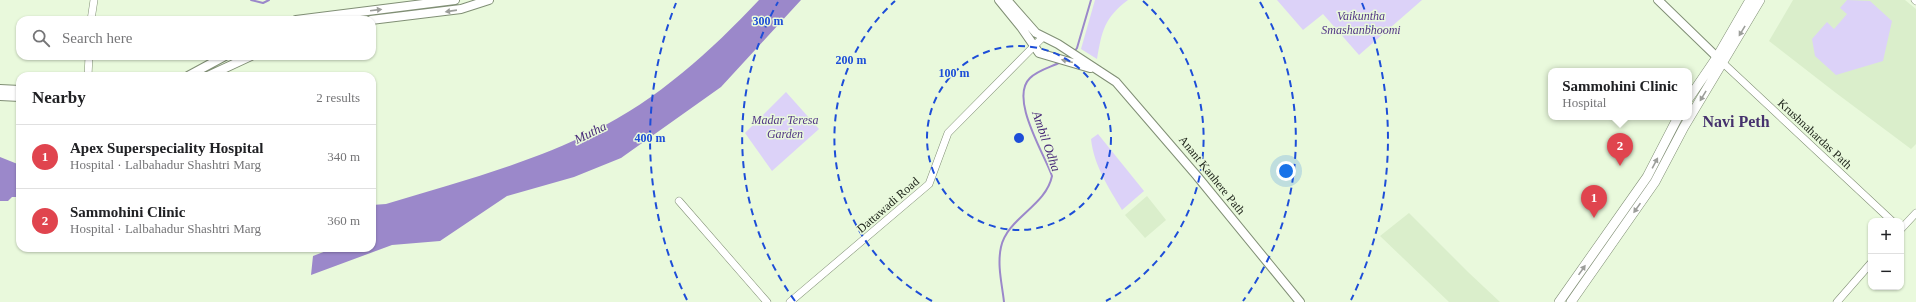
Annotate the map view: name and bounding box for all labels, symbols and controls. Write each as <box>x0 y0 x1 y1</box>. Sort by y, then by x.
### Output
one-way arrow <box>370 7 382 13</box>
one-way arrow <box>445 8 457 14</box>
park label: Vaikuntha Smashanbhoomi <box>1321 9 1401 37</box>
text: 300 m <box>753 14 784 28</box>
search box <box>16 16 376 60</box>
one-way arrow <box>1738 25 1745 37</box>
icon: search <box>30 27 52 49</box>
text: Search here <box>62 30 132 46</box>
text: 200 m <box>836 53 867 67</box>
one-way arrow <box>1060 58 1073 64</box>
text: 100 m <box>939 66 970 80</box>
popup <box>1548 68 1692 120</box>
text: Sammohini Clinic <box>1562 78 1678 94</box>
text: Nearby <box>32 88 86 107</box>
text: 2 results <box>316 90 360 105</box>
one-way arrow <box>1699 90 1706 102</box>
text: Hospital <box>1562 95 1606 110</box>
street label: Krushnahardas Path <box>1775 96 1855 172</box>
water label: Ambil Odha <box>1029 108 1064 174</box>
park label: Madar Teresa Garden <box>751 113 818 141</box>
district label: Navi Peth <box>1702 113 1770 130</box>
water label: Mutha <box>571 118 609 147</box>
text: 400 m <box>635 131 666 145</box>
centre of rings <box>1012 131 1026 145</box>
street label: Anant Kanhere Path <box>1176 133 1248 217</box>
pin: 2 <box>1607 133 1633 166</box>
text: Apex Superspeciality Hospital <box>70 140 263 156</box>
text: 1 <box>42 149 48 164</box>
text: 340 m <box>327 149 360 164</box>
text: Hospital · Lalbahadur Shashtri Marg <box>70 157 261 172</box>
one-way arrow <box>1651 157 1658 168</box>
your location <box>1276 161 1296 181</box>
street label: Dattawadi Road <box>854 174 922 236</box>
pin: 1 <box>1581 185 1607 218</box>
one-way arrow <box>1633 203 1641 213</box>
text: Sammohini Clinic <box>70 204 185 220</box>
text: 2 <box>42 213 48 228</box>
text: 360 m <box>327 213 360 228</box>
map controls <box>1868 218 1904 290</box>
button: + <box>1868 218 1904 254</box>
text: Hospital · Lalbahadur Shashtri Marg <box>70 221 261 236</box>
button: − <box>1868 254 1904 290</box>
one-way arrow <box>1578 265 1586 275</box>

